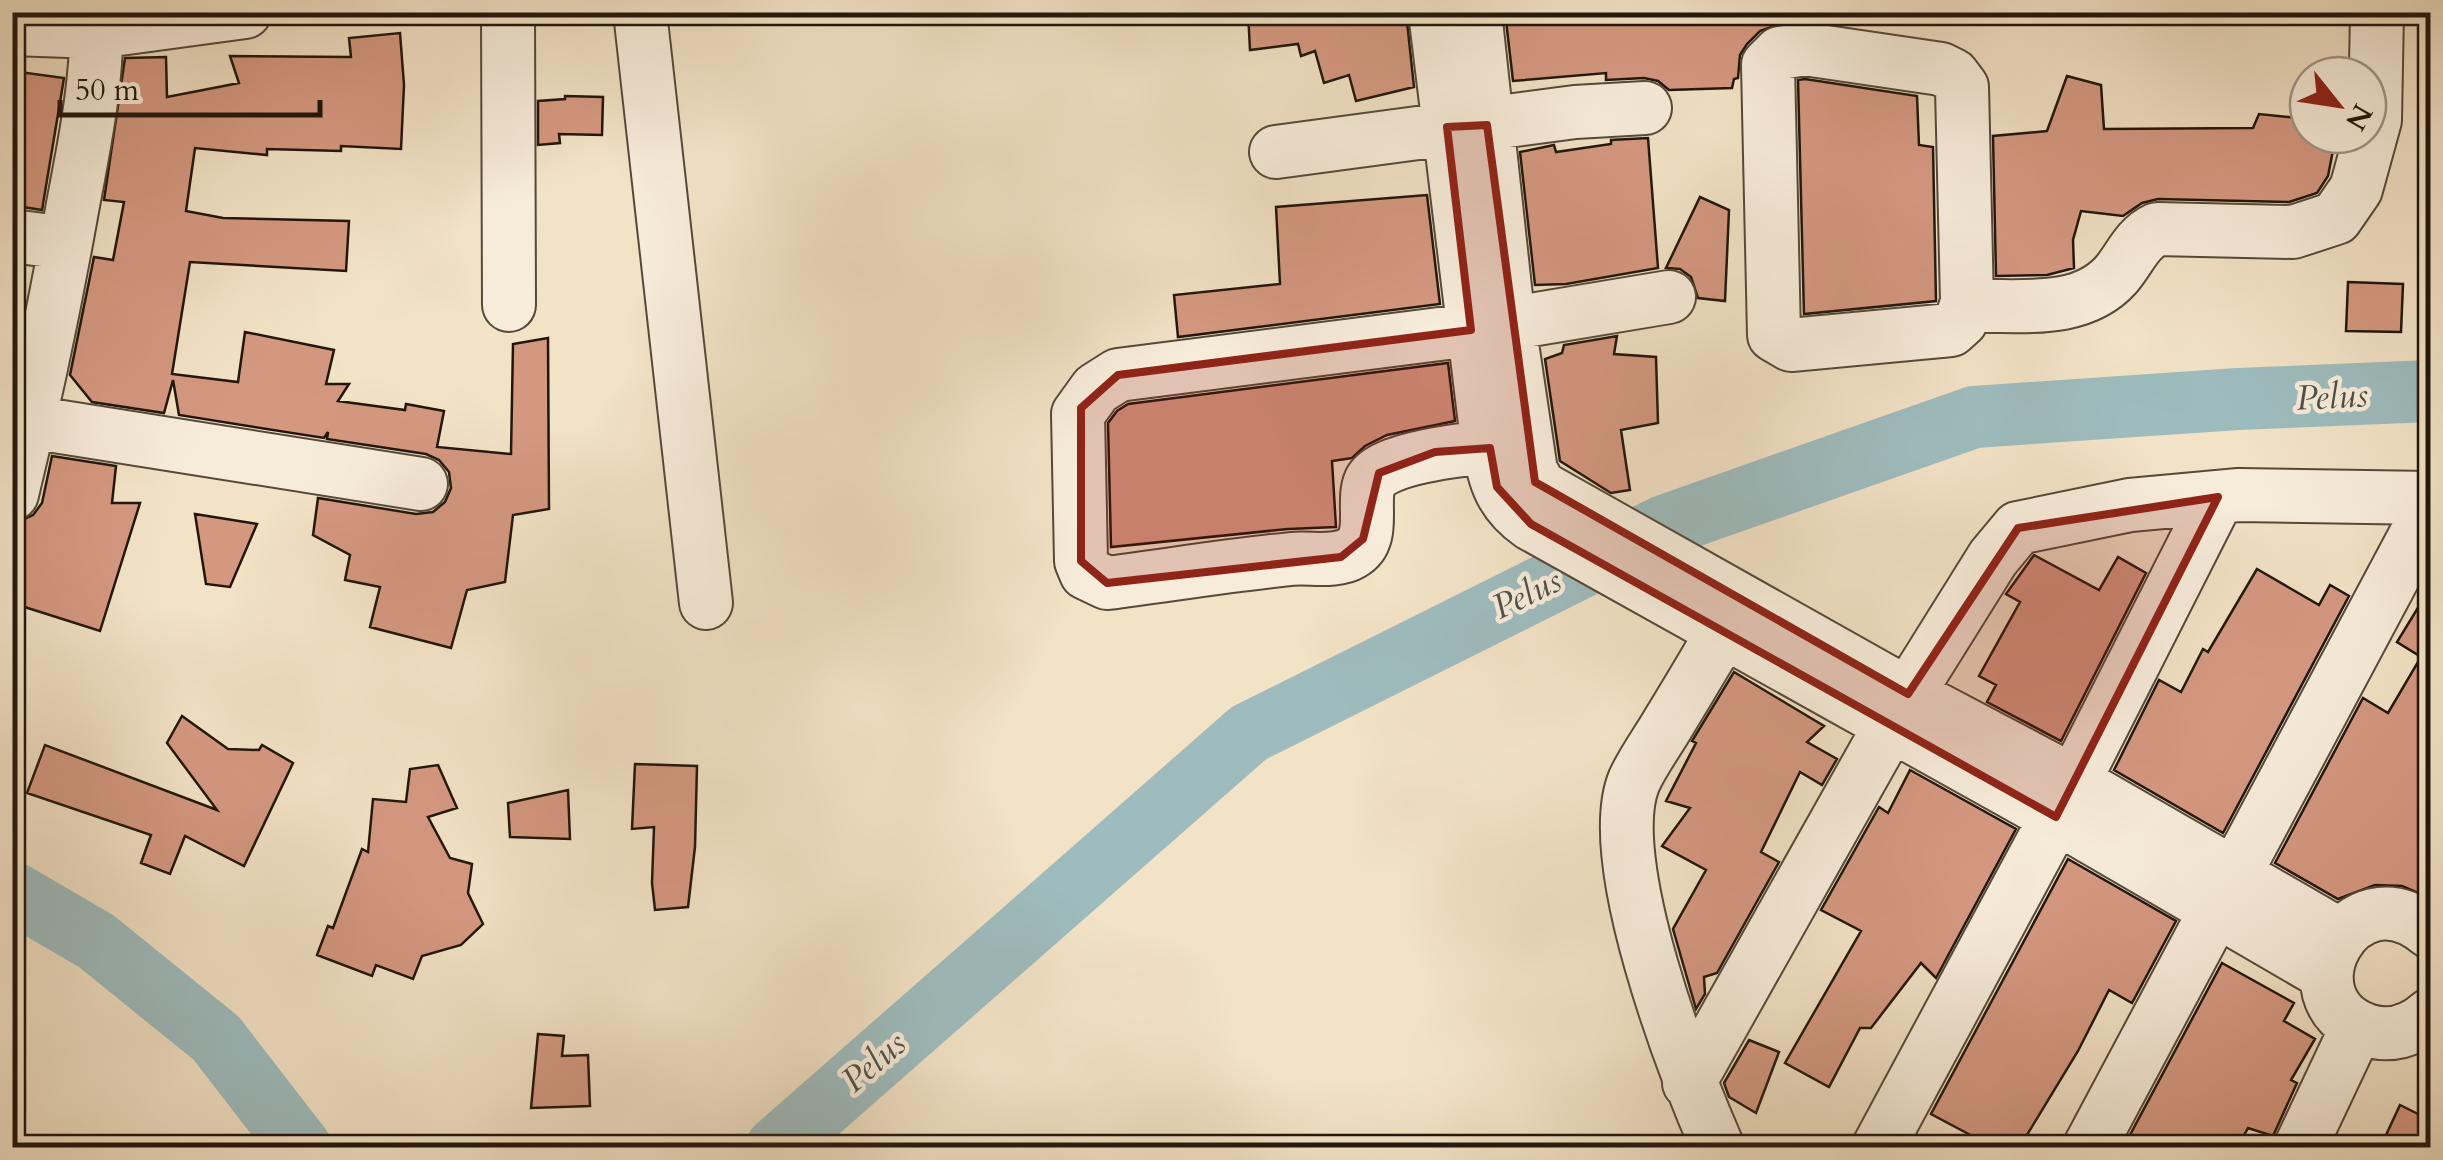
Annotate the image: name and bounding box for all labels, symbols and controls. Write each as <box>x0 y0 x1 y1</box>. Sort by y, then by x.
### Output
scale bar <box>60 55 320 117</box>
north arrow <box>2288 55 2388 155</box>
text: 50 m <box>75 70 140 111</box>
text: N <box>2336 97 2381 137</box>
water label: Pelus <box>2295 371 2369 423</box>
water label: Pelus <box>1484 557 1570 631</box>
water label: Pelus <box>831 1020 917 1104</box>

